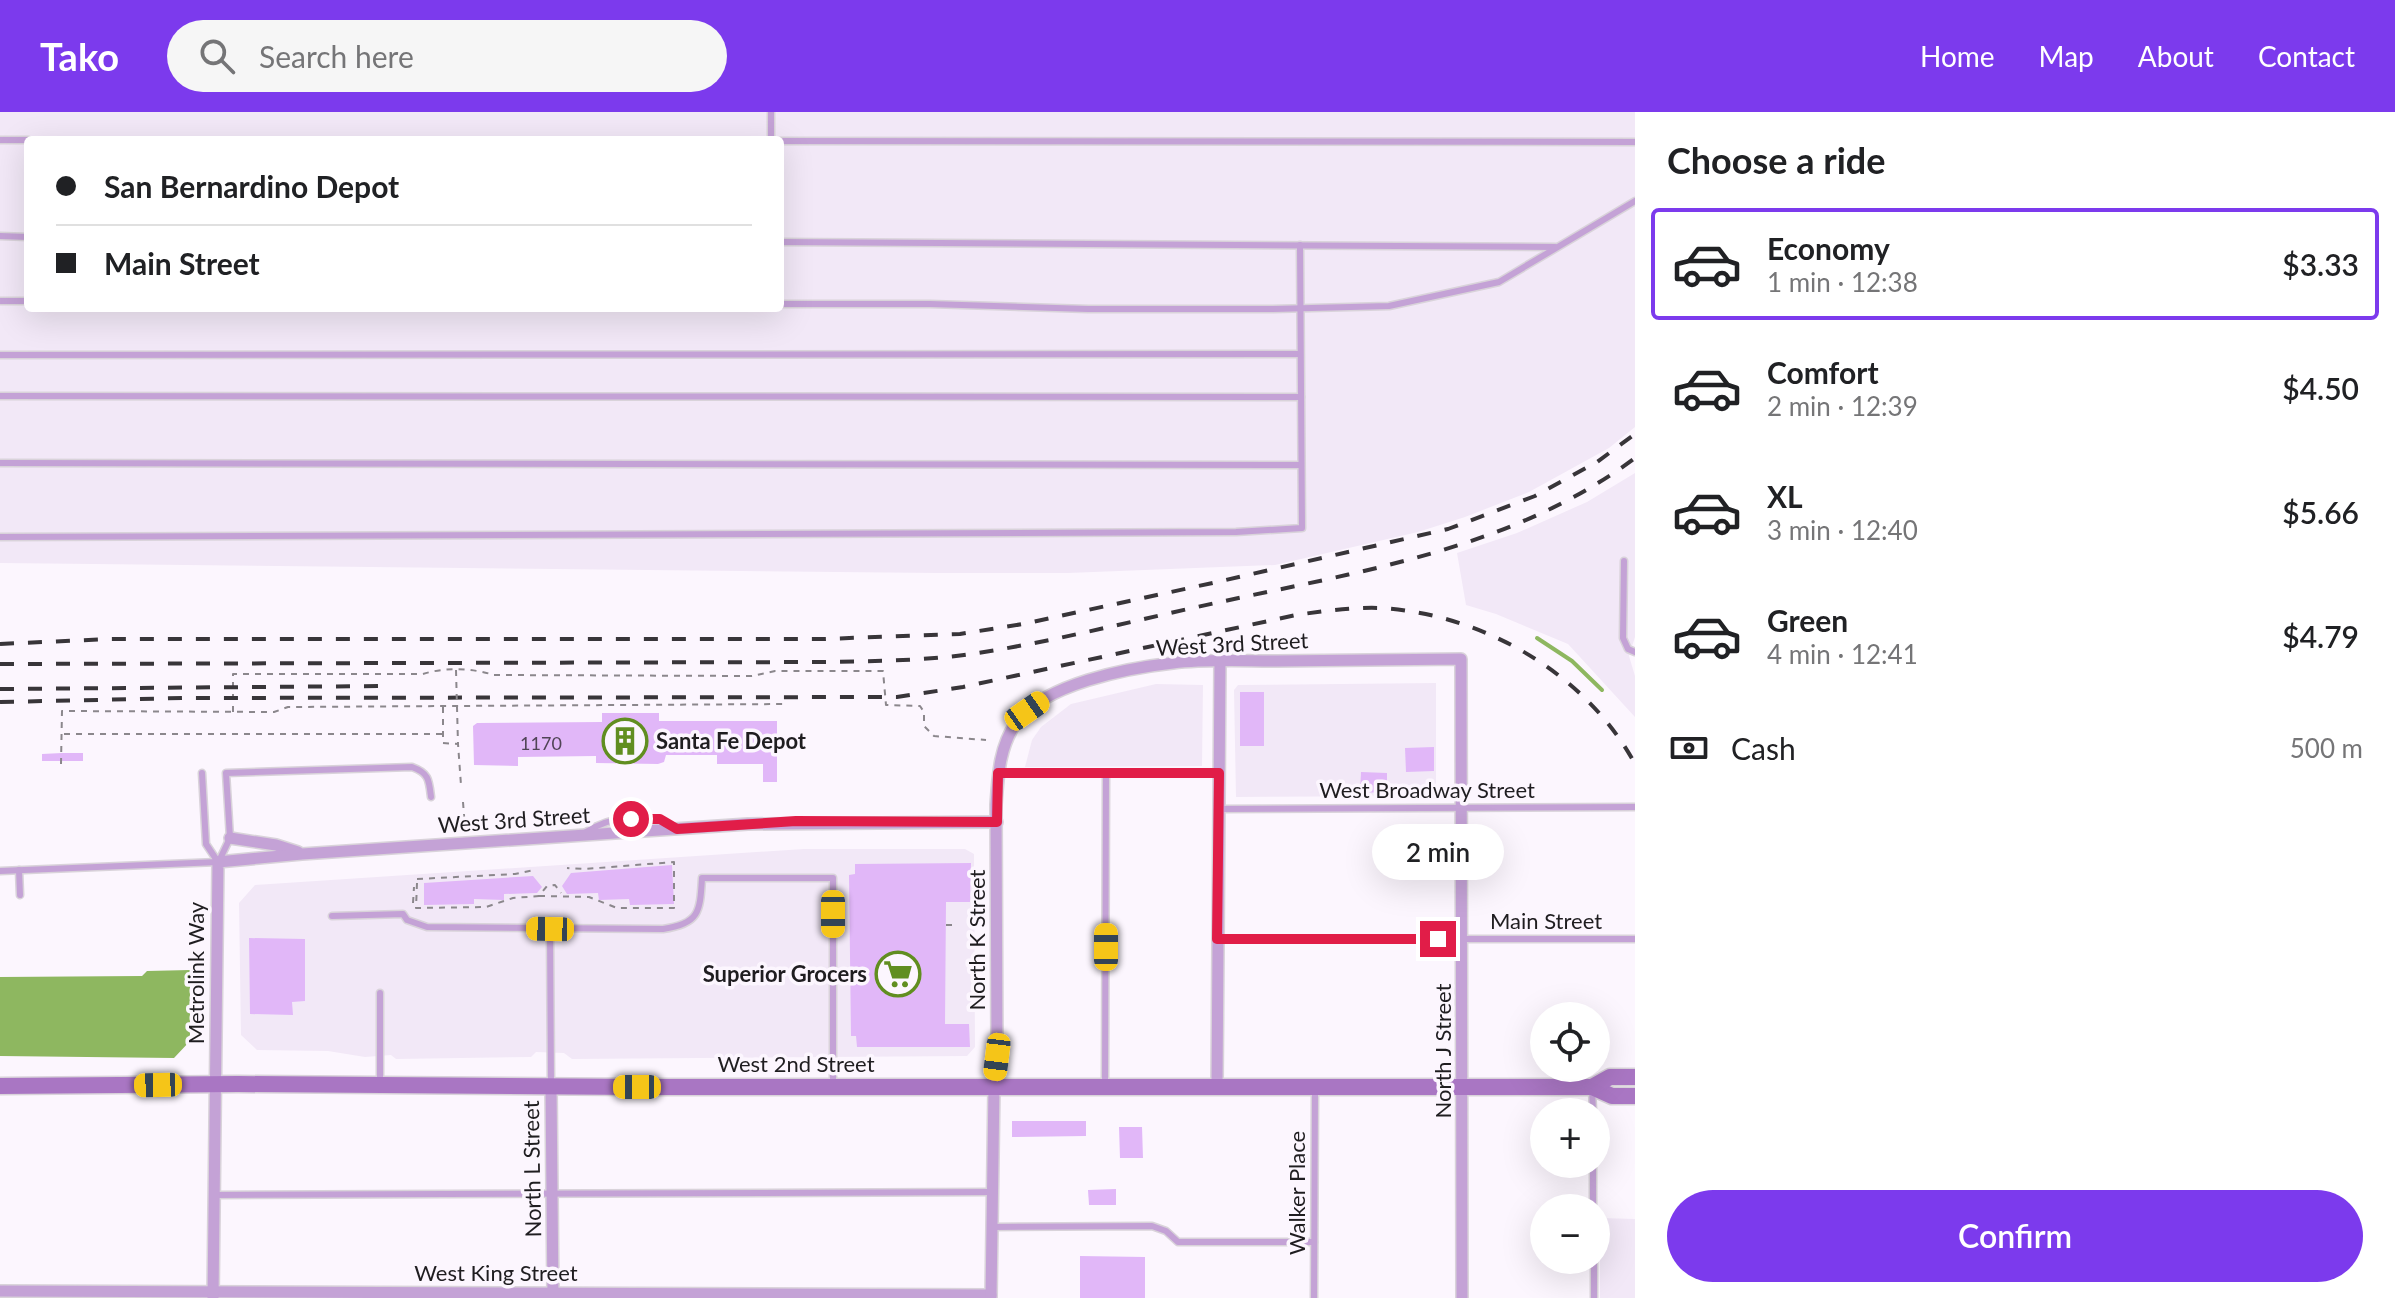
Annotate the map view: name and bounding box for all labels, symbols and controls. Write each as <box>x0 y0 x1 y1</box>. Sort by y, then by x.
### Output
search box <box>167 20 727 92</box>
text: Tako <box>40 33 119 79</box>
icon: search <box>195 34 239 78</box>
text: Search here <box>259 38 414 74</box>
text: Home <box>1920 39 1995 73</box>
text: Map <box>2039 39 2094 73</box>
text: About <box>2138 39 2214 73</box>
text: Contact <box>2258 39 2355 73</box>
text: Choose a ride <box>1667 138 1886 182</box>
text: San Bernardino Depot <box>104 168 399 204</box>
icon: car <box>1671 228 1743 300</box>
text: Economy <box>1767 230 1890 266</box>
text: Main Street <box>104 245 260 281</box>
text: $3.33 <box>2282 246 2359 282</box>
text: 1 min · 12:38 <box>1767 266 1918 298</box>
icon: car <box>1671 352 1743 424</box>
text: Comfort <box>1767 354 1879 390</box>
text: $4.50 <box>2282 370 2359 406</box>
text: 2 min · 12:39 <box>1767 390 1918 422</box>
icon: car <box>1671 476 1743 548</box>
text: XL <box>1767 478 1803 514</box>
text: $5.66 <box>2282 494 2359 530</box>
text: 3 min · 12:40 <box>1767 514 1918 546</box>
icon: car <box>1671 600 1743 672</box>
text: Green <box>1767 602 1848 638</box>
text: $4.79 <box>2282 618 2359 654</box>
street label: West 3rd Street <box>1155 626 1309 661</box>
text: 4 min · 12:41 <box>1767 638 1918 670</box>
car <box>1000 687 1054 735</box>
building icon: Santa Fe Depot <box>601 717 649 765</box>
icon: cash <box>1667 726 1711 770</box>
place label: Santa Fe Depot <box>656 727 807 754</box>
text: Cash <box>1731 730 1796 766</box>
house number: 1170 <box>520 732 562 754</box>
text: 500 m <box>2290 732 2363 764</box>
street label: West Broadway Street <box>1319 776 1535 803</box>
street label: West 3rd Street <box>437 801 591 838</box>
route start <box>613 801 649 837</box>
callout: 2 min <box>1372 823 1504 879</box>
text: 2 min <box>1406 836 1470 868</box>
street label: North K Street <box>963 869 990 1010</box>
car <box>821 890 845 938</box>
street label: Metrolink Way <box>182 901 209 1044</box>
street label: Main Street <box>1490 907 1602 934</box>
car <box>526 917 574 941</box>
route end <box>1420 921 1456 957</box>
car <box>1094 923 1118 971</box>
supermarket icon: Superior Grocers <box>874 950 922 998</box>
place label: Superior Grocers <box>703 960 867 987</box>
street label: North J Street <box>1429 983 1456 1118</box>
map controls <box>1530 1002 1610 1274</box>
button: locate <box>1530 1002 1610 1082</box>
car <box>982 1032 1012 1082</box>
street label: West 2nd Street <box>717 1050 875 1077</box>
car <box>134 1073 182 1097</box>
car <box>613 1075 661 1099</box>
button: + <box>1530 1098 1610 1178</box>
street label: North L Street <box>517 1100 546 1238</box>
street label: Walker Place <box>1283 1131 1310 1255</box>
button: Confirm <box>1667 1190 2363 1282</box>
button: − <box>1530 1194 1610 1274</box>
street label: West King Street <box>414 1259 578 1286</box>

